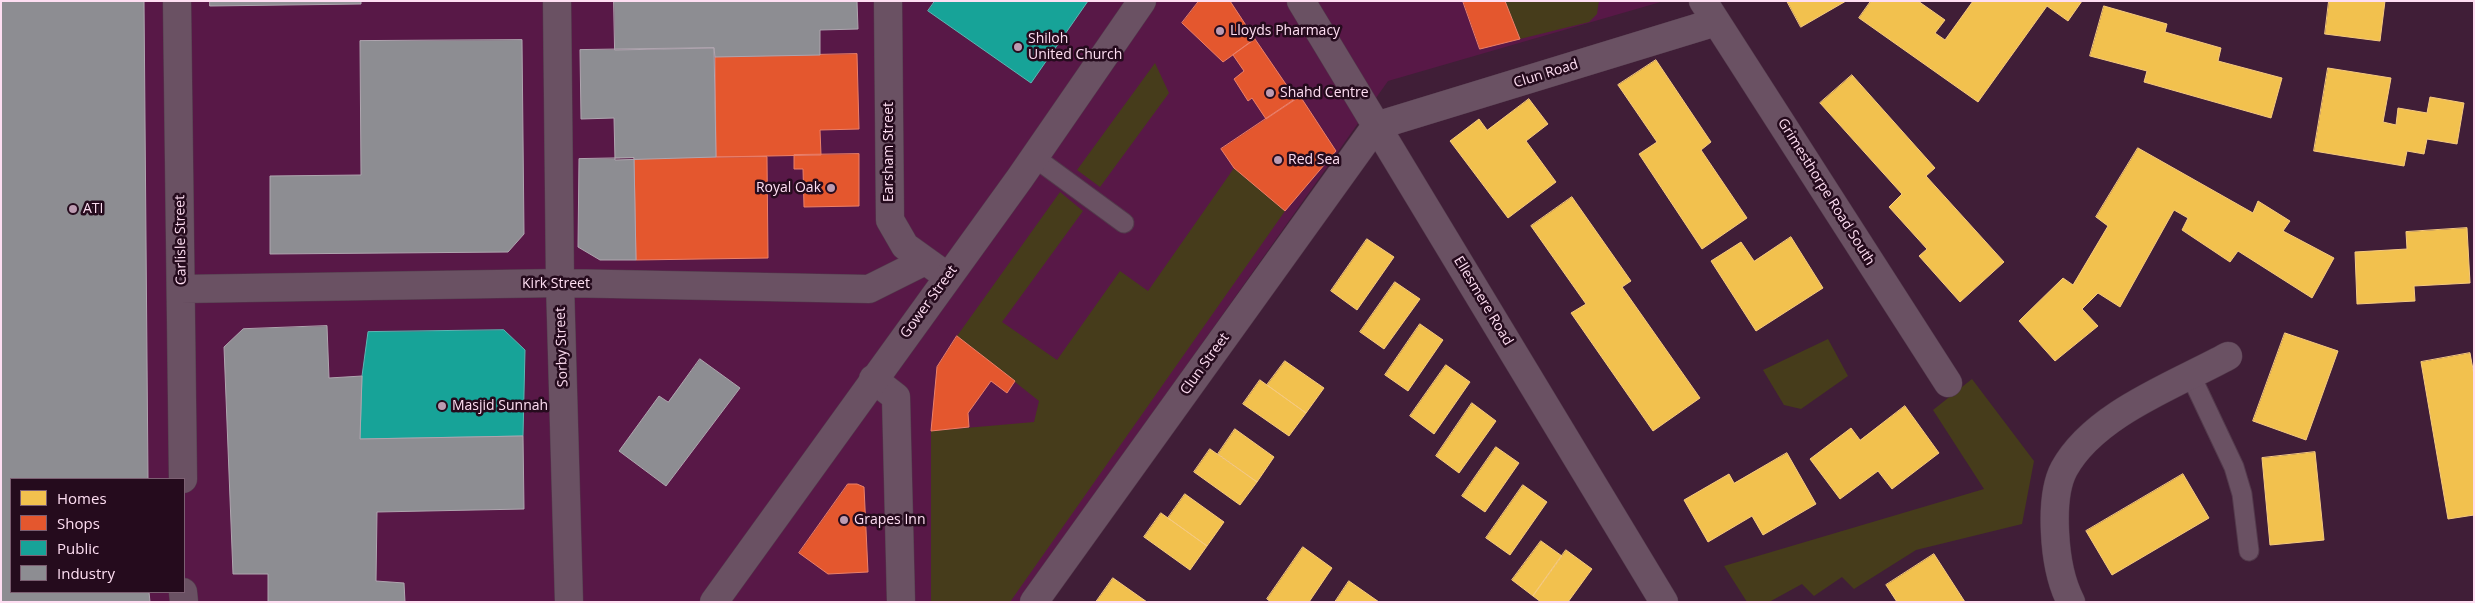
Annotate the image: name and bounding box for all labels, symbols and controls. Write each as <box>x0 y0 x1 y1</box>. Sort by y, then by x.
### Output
place label: Lloyds Pharmacy <box>1230 23 1340 39</box>
marker: Lloyds Pharmacy <box>1214 25 1226 37</box>
place label: Shiloh United Church <box>1028 31 1122 64</box>
marker: Shiloh United Church <box>1012 41 1024 53</box>
street label: Clun Road <box>1512 56 1580 92</box>
place label: Shahd Centre <box>1280 85 1369 101</box>
marker: Shahd Centre <box>1264 87 1276 99</box>
street label: Earsham Street <box>881 102 897 202</box>
street label: Grimesthorpe Road South <box>1774 115 1878 269</box>
place label: Red Sea <box>1288 152 1340 168</box>
marker: Red Sea <box>1272 154 1284 166</box>
place label: Royal Oak <box>756 180 821 196</box>
marker: Royal Oak <box>825 182 837 194</box>
street label: Carlisle Street <box>172 195 190 285</box>
place label: ATI <box>83 201 103 217</box>
marker: ATI <box>67 203 79 215</box>
street label: Ellesmere Road <box>1450 253 1516 349</box>
street label: Gower Street <box>897 262 961 342</box>
street label: Kirk Street <box>522 276 590 292</box>
street label: Sorby Street <box>552 307 572 387</box>
street label: Clun Street <box>1177 330 1233 398</box>
place label: Masjid Sunnah <box>452 398 548 414</box>
marker: Masjid Sunnah <box>436 400 448 412</box>
legend <box>10 478 185 593</box>
text: Homes <box>57 488 107 508</box>
place label: Grapes Inn <box>854 512 925 528</box>
text: Shops <box>57 513 100 533</box>
marker: Grapes Inn <box>838 514 850 526</box>
text: Public <box>57 538 99 558</box>
text: Industry <box>57 563 115 583</box>

